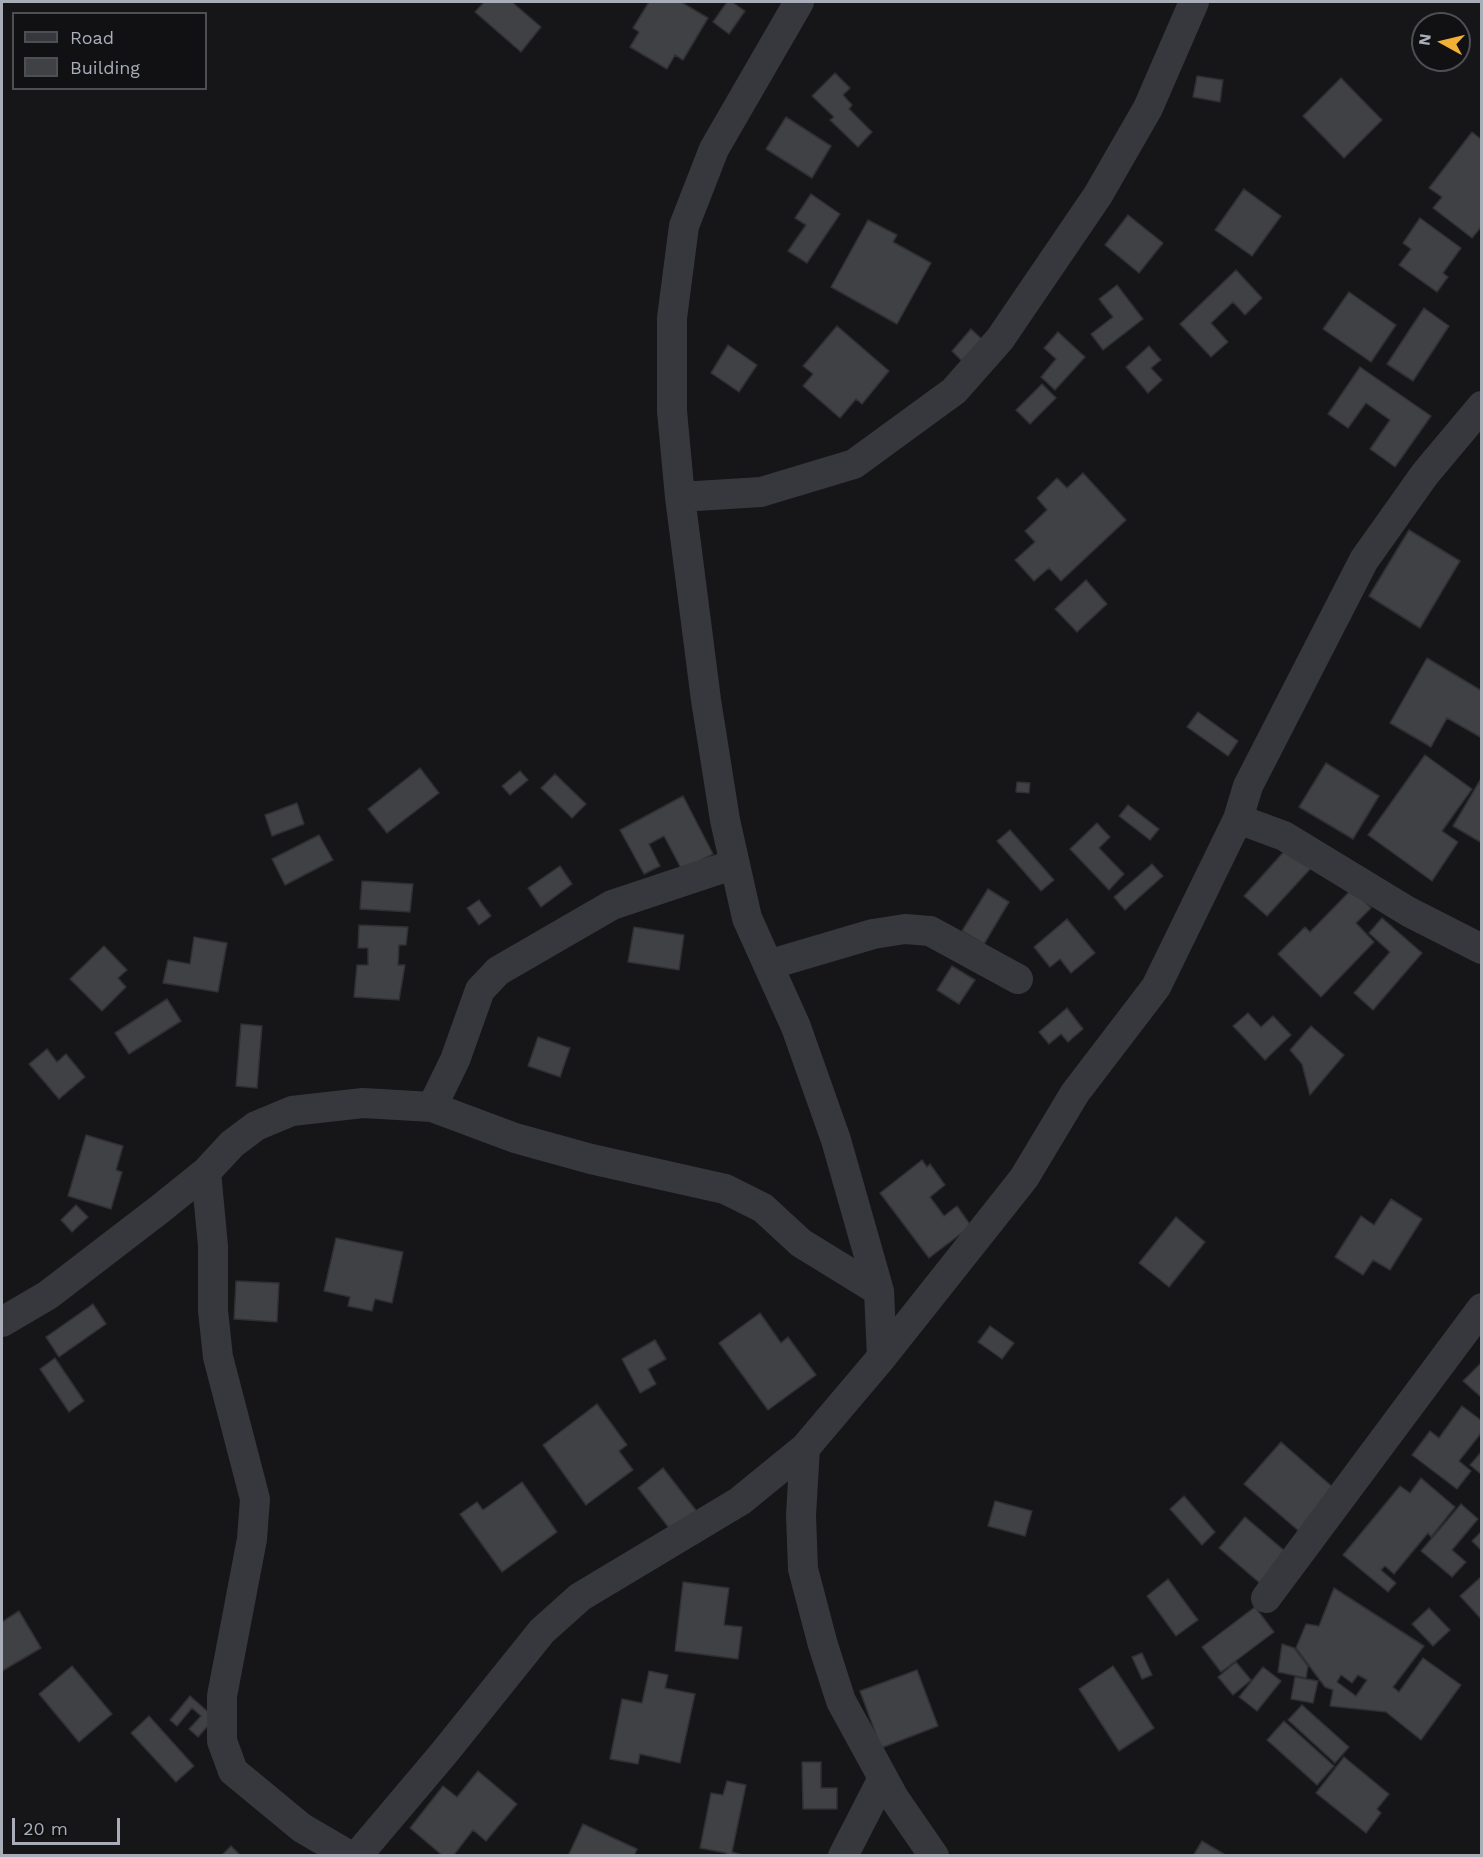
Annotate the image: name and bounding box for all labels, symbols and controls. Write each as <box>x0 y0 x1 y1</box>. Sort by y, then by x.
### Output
legend <box>12 12 207 90</box>
north arrow <box>1411 12 1471 72</box>
text: Road <box>70 27 114 48</box>
text: N <box>1414 33 1435 47</box>
text: Building <box>70 57 140 78</box>
scale bar <box>15 1806 123 1844</box>
text: 20 m <box>23 1818 68 1839</box>

